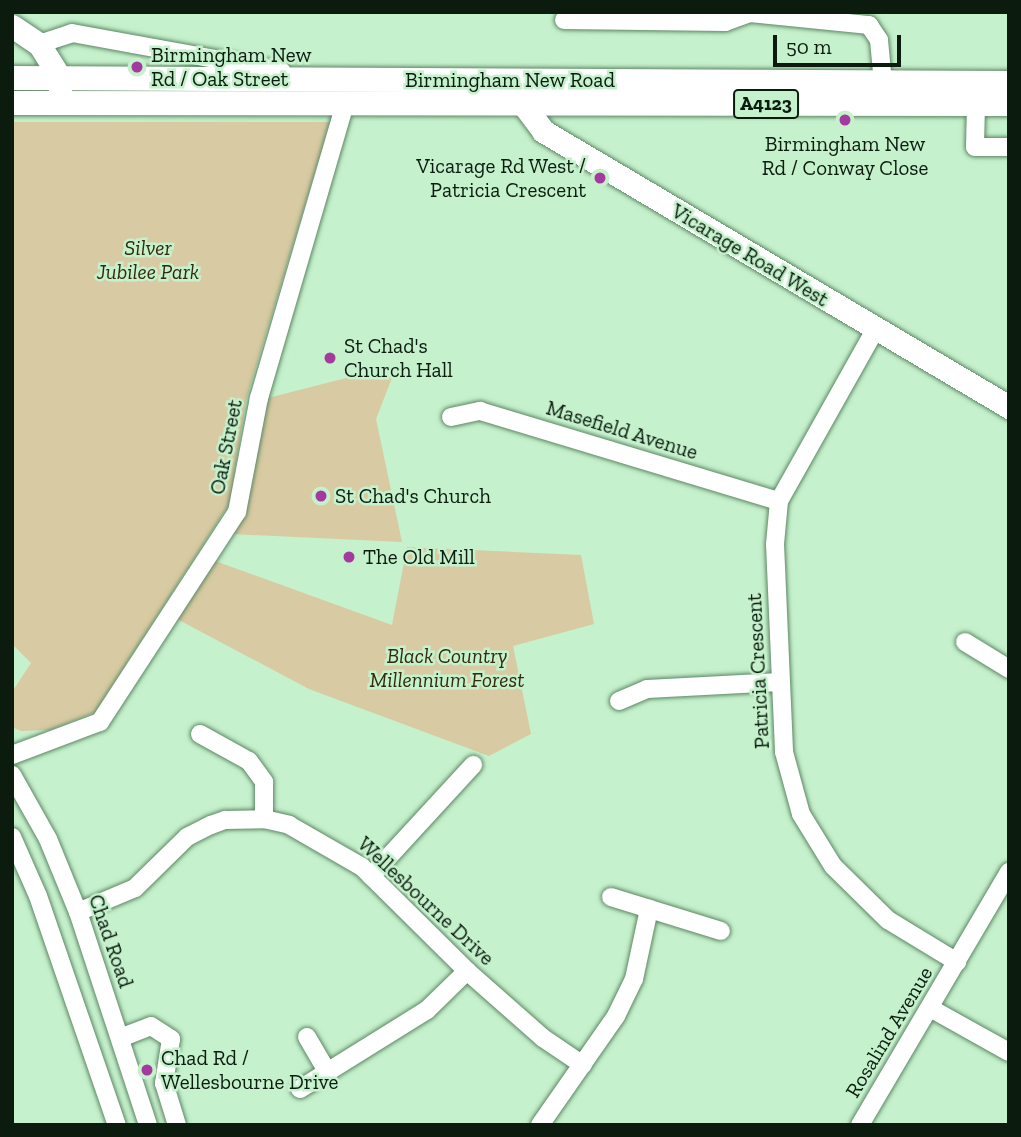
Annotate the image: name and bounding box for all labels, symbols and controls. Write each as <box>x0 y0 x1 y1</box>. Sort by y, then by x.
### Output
scale bar <box>776 21 904 65</box>
text: 50 m <box>786 34 832 59</box>
place label: Birmingham New Rd / Oak Street <box>151 42 312 92</box>
marker: Birmingham New Rd / Oak Street <box>129 59 145 75</box>
street label: Birmingham New Road <box>405 67 615 93</box>
road number: A4123 <box>733 88 799 120</box>
marker: Birmingham New Rd / Conway Close <box>837 112 853 128</box>
place label: Birmingham New Rd / Conway Close <box>761 131 929 181</box>
place label: Vicarage Rd West / Patricia Crescent <box>416 153 586 203</box>
marker: Vicarage Rd West / Patricia Crescent <box>592 170 608 186</box>
street label: Vicarage Road West <box>667 198 833 312</box>
park label: Silver Jubilee Park <box>97 235 199 285</box>
place label: St Chad's Church Hall <box>344 333 453 383</box>
marker: St Chad's Church Hall <box>322 350 338 366</box>
street label: Masefield Avenue <box>543 395 701 465</box>
street label: Oak Street <box>204 397 248 497</box>
place label: St Chad's Church <box>335 483 491 509</box>
marker: St Chad's Church <box>313 488 329 504</box>
place label: The Old Mill <box>363 544 475 570</box>
marker: The Old Mill <box>341 549 357 565</box>
street label: Patricia Crescent <box>741 592 775 750</box>
park label: Black Country Millennium Forest <box>369 643 525 693</box>
street label: Wellesbourne Drive <box>353 831 499 971</box>
street label: Chad Road <box>83 891 139 991</box>
street label: Rosalind Avenue <box>840 962 938 1102</box>
place label: Chad Rd / Wellesbourne Drive <box>161 1045 338 1095</box>
marker: Chad Rd / Wellesbourne Drive <box>139 1062 155 1078</box>

